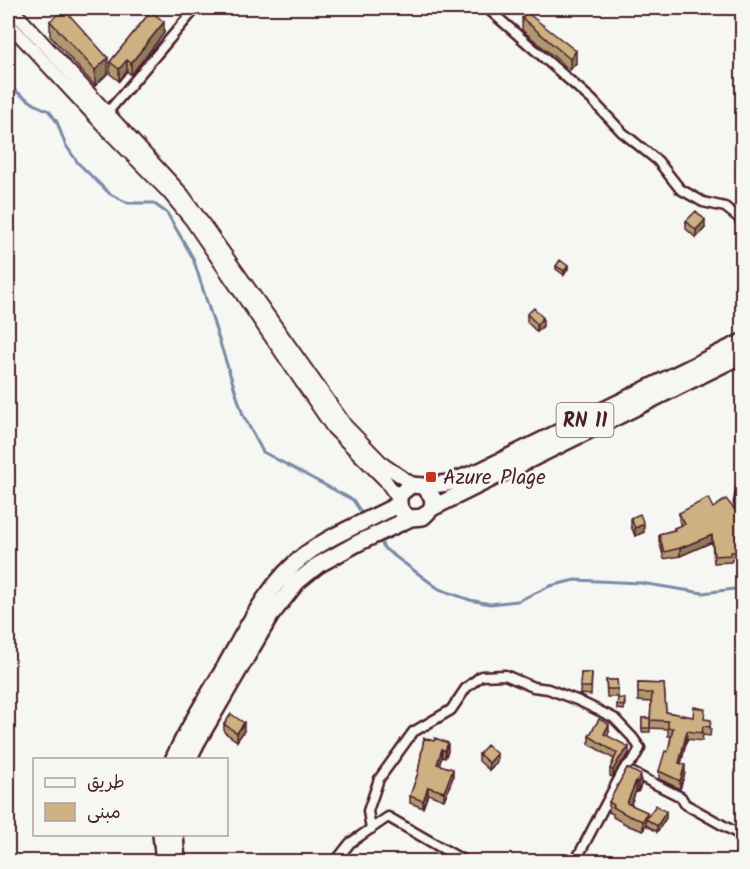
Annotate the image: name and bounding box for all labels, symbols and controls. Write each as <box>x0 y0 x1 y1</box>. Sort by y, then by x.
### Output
road number: RN 11 <box>556 403 614 437</box>
place label: Azure Plage <box>443 462 546 495</box>
marker: Azure Plage <box>424 470 438 484</box>
legend <box>33 758 228 836</box>
text: طريق <box>87 769 125 798</box>
text: مبنى <box>87 799 121 828</box>

